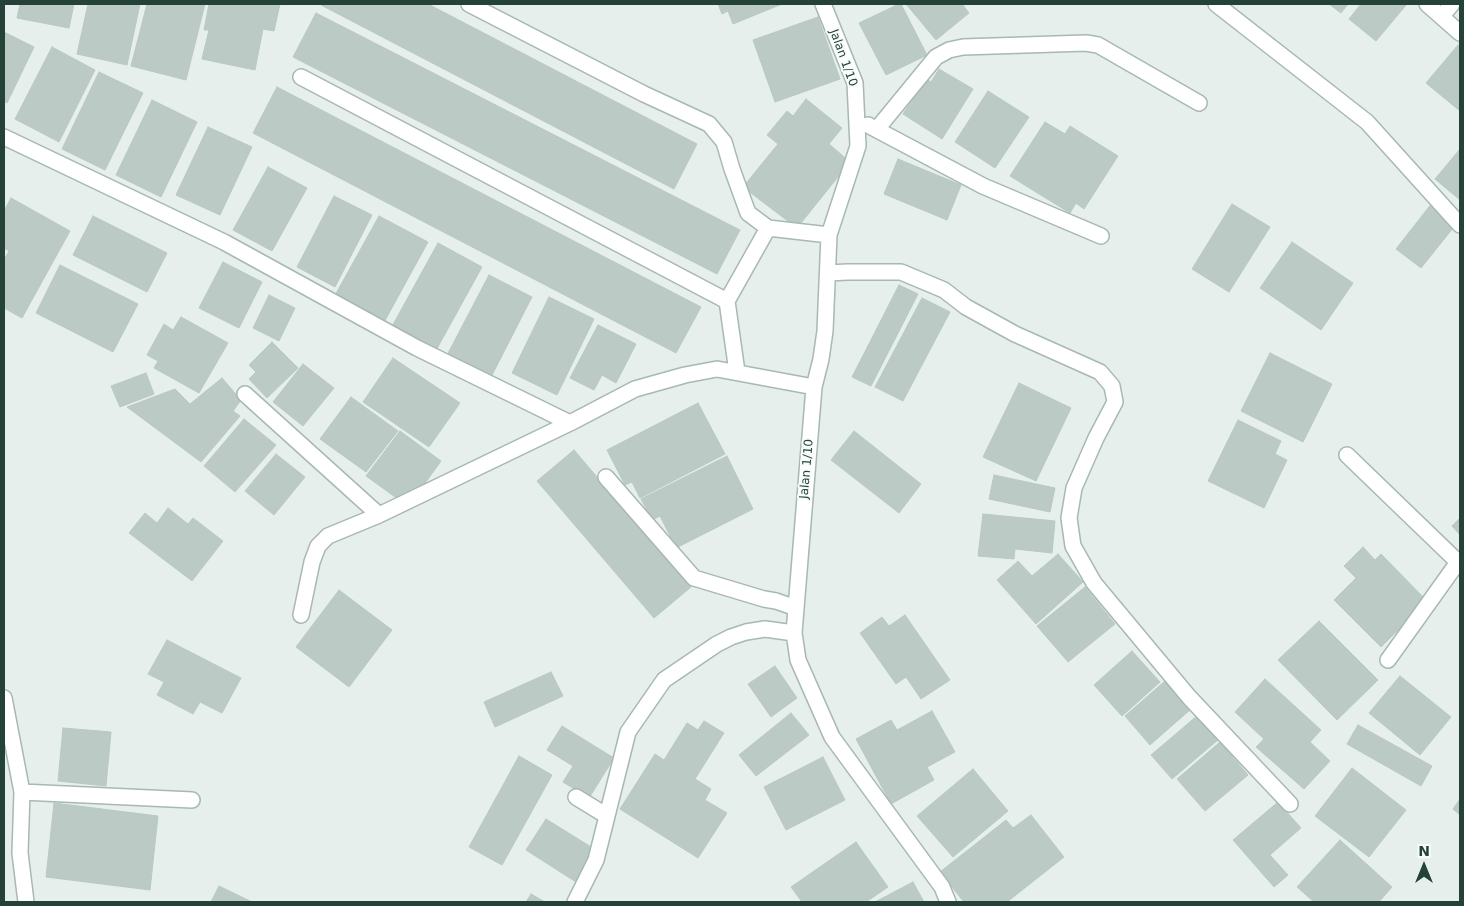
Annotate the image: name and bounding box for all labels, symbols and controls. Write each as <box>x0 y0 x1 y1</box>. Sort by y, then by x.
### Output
street label: Jalan 1/10 <box>826 27 860 89</box>
street label: Jalan 1/10 <box>797 439 817 499</box>
north arrow <box>1399 841 1449 891</box>
text: N <box>1418 843 1430 859</box>

